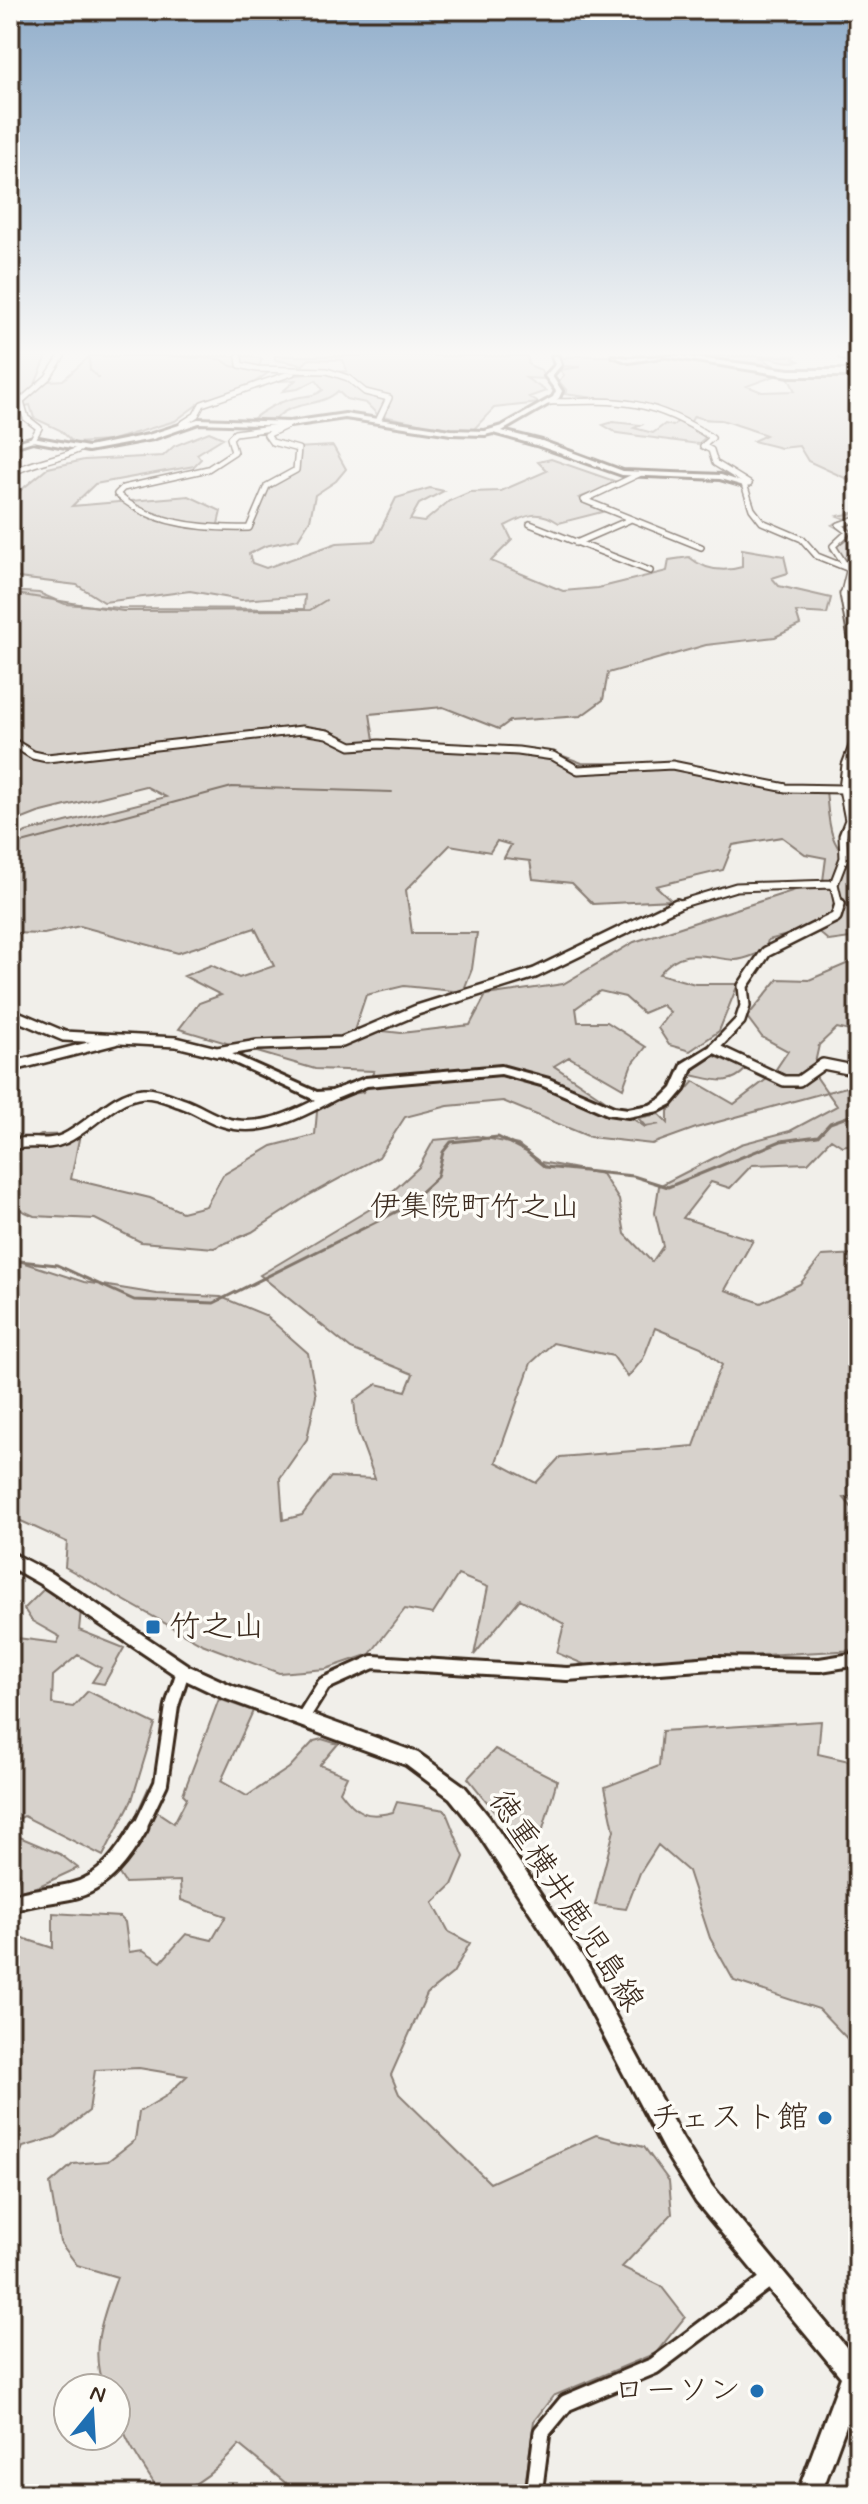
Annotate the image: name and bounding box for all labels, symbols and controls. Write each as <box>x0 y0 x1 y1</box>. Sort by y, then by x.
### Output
district label: 伊集院町竹之山 <box>370 1188 580 1227</box>
place label: 竹之山 <box>169 1606 265 1648</box>
marker: 竹之山 <box>144 1618 162 1636</box>
street label: 徳重横井鹿児島線 <box>479 1782 653 2020</box>
place label: チェスト館 <box>650 2097 809 2139</box>
marker: チェスト館 <box>816 2109 834 2127</box>
place label: ローソン <box>613 2370 741 2412</box>
north arrow <box>52 2372 132 2452</box>
text: N <box>86 2379 109 2410</box>
marker: ローソン <box>748 2382 766 2400</box>

